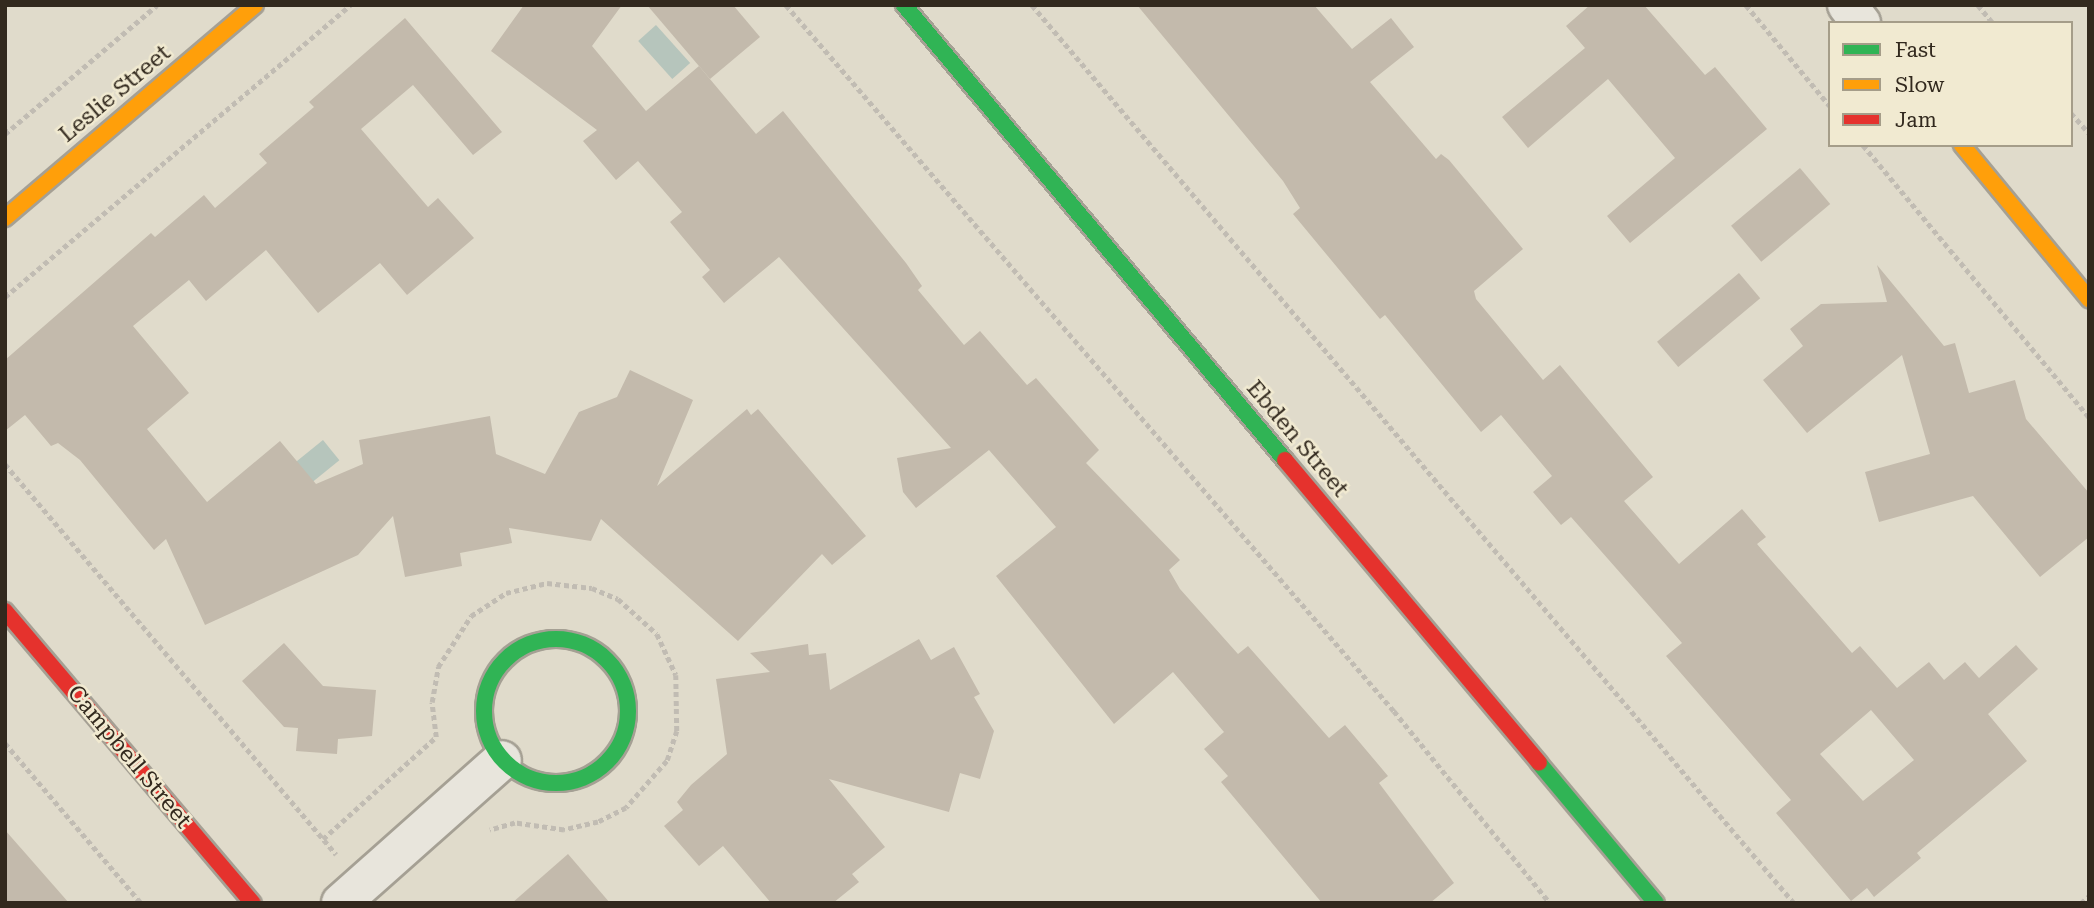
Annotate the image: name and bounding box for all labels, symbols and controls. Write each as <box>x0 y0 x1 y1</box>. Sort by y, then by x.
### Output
legend <box>1828 21 2073 147</box>
text: Fast <box>1895 38 1936 62</box>
street label: Leslie Street <box>54 39 176 149</box>
text: Slow <box>1895 73 1944 97</box>
text: Jam <box>1895 108 1937 132</box>
street label: Ebden Street <box>1240 375 1354 503</box>
street label: Campbell Street <box>61 680 197 834</box>

